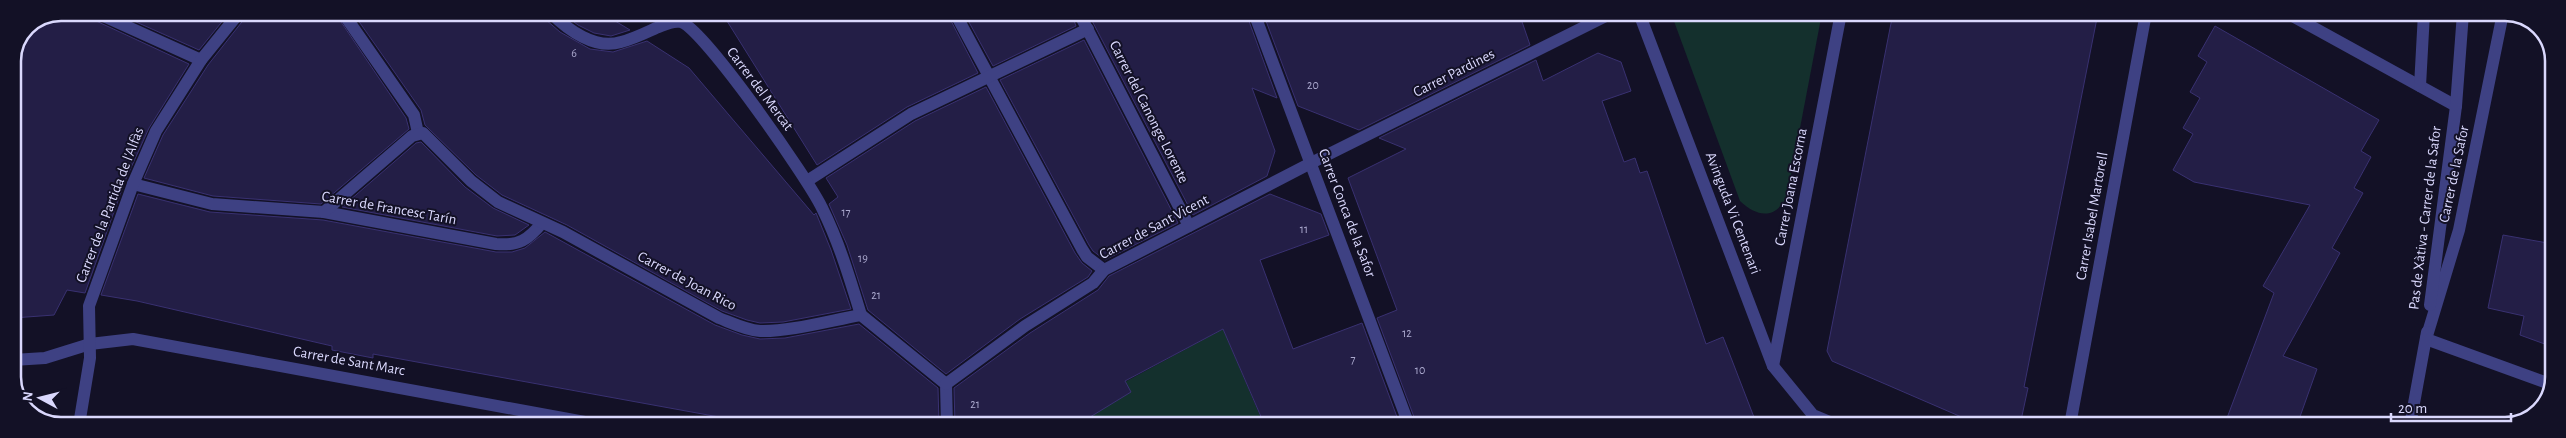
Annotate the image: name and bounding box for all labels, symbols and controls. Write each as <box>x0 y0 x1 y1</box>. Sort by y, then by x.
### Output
street label: Carrer del Canonge Lorente <box>1107 38 1191 186</box>
street label: Carrer del Mercat <box>724 45 796 134</box>
street label: Carrer Pardines <box>1411 46 1497 100</box>
house number: 6 <box>571 47 577 59</box>
house number: 20 <box>1307 79 1319 91</box>
street label: Carrer de la Safor <box>2436 124 2472 224</box>
street label: Carrer de la Partida de l'Alfàs <box>73 125 147 285</box>
street label: Pas de Xàtiva - Carrer de la Safor <box>2406 125 2444 311</box>
street label: Carrer Joana Escorna <box>1772 127 1810 247</box>
street label: Carrer Conca de la Safor <box>1316 147 1378 279</box>
street label: Avinguda Vi Centenari <box>1703 150 1763 276</box>
street label: Carrer Isabel Martorell <box>2073 151 2111 281</box>
street label: Carrer de Francesc Tarín <box>320 189 458 227</box>
street label: Carrer de Sant Vicent <box>1097 192 1211 262</box>
house number: 17 <box>841 206 851 218</box>
house number: 11 <box>1300 223 1308 235</box>
street label: Carrer de Joan Rico <box>635 249 739 313</box>
house number: 19 <box>858 252 868 264</box>
house number: 21 <box>871 289 881 301</box>
house number: 12 <box>1402 327 1412 339</box>
street label: Carrer de Sant Marc <box>292 344 406 378</box>
house number: 7 <box>1350 353 1356 365</box>
house number: 10 <box>1415 364 1425 376</box>
north arrow <box>15 373 65 423</box>
scale bar <box>2391 390 2511 422</box>
text: N <box>21 391 36 402</box>
house number: 21 <box>970 398 980 410</box>
text: 20 m <box>2398 401 2427 416</box>

